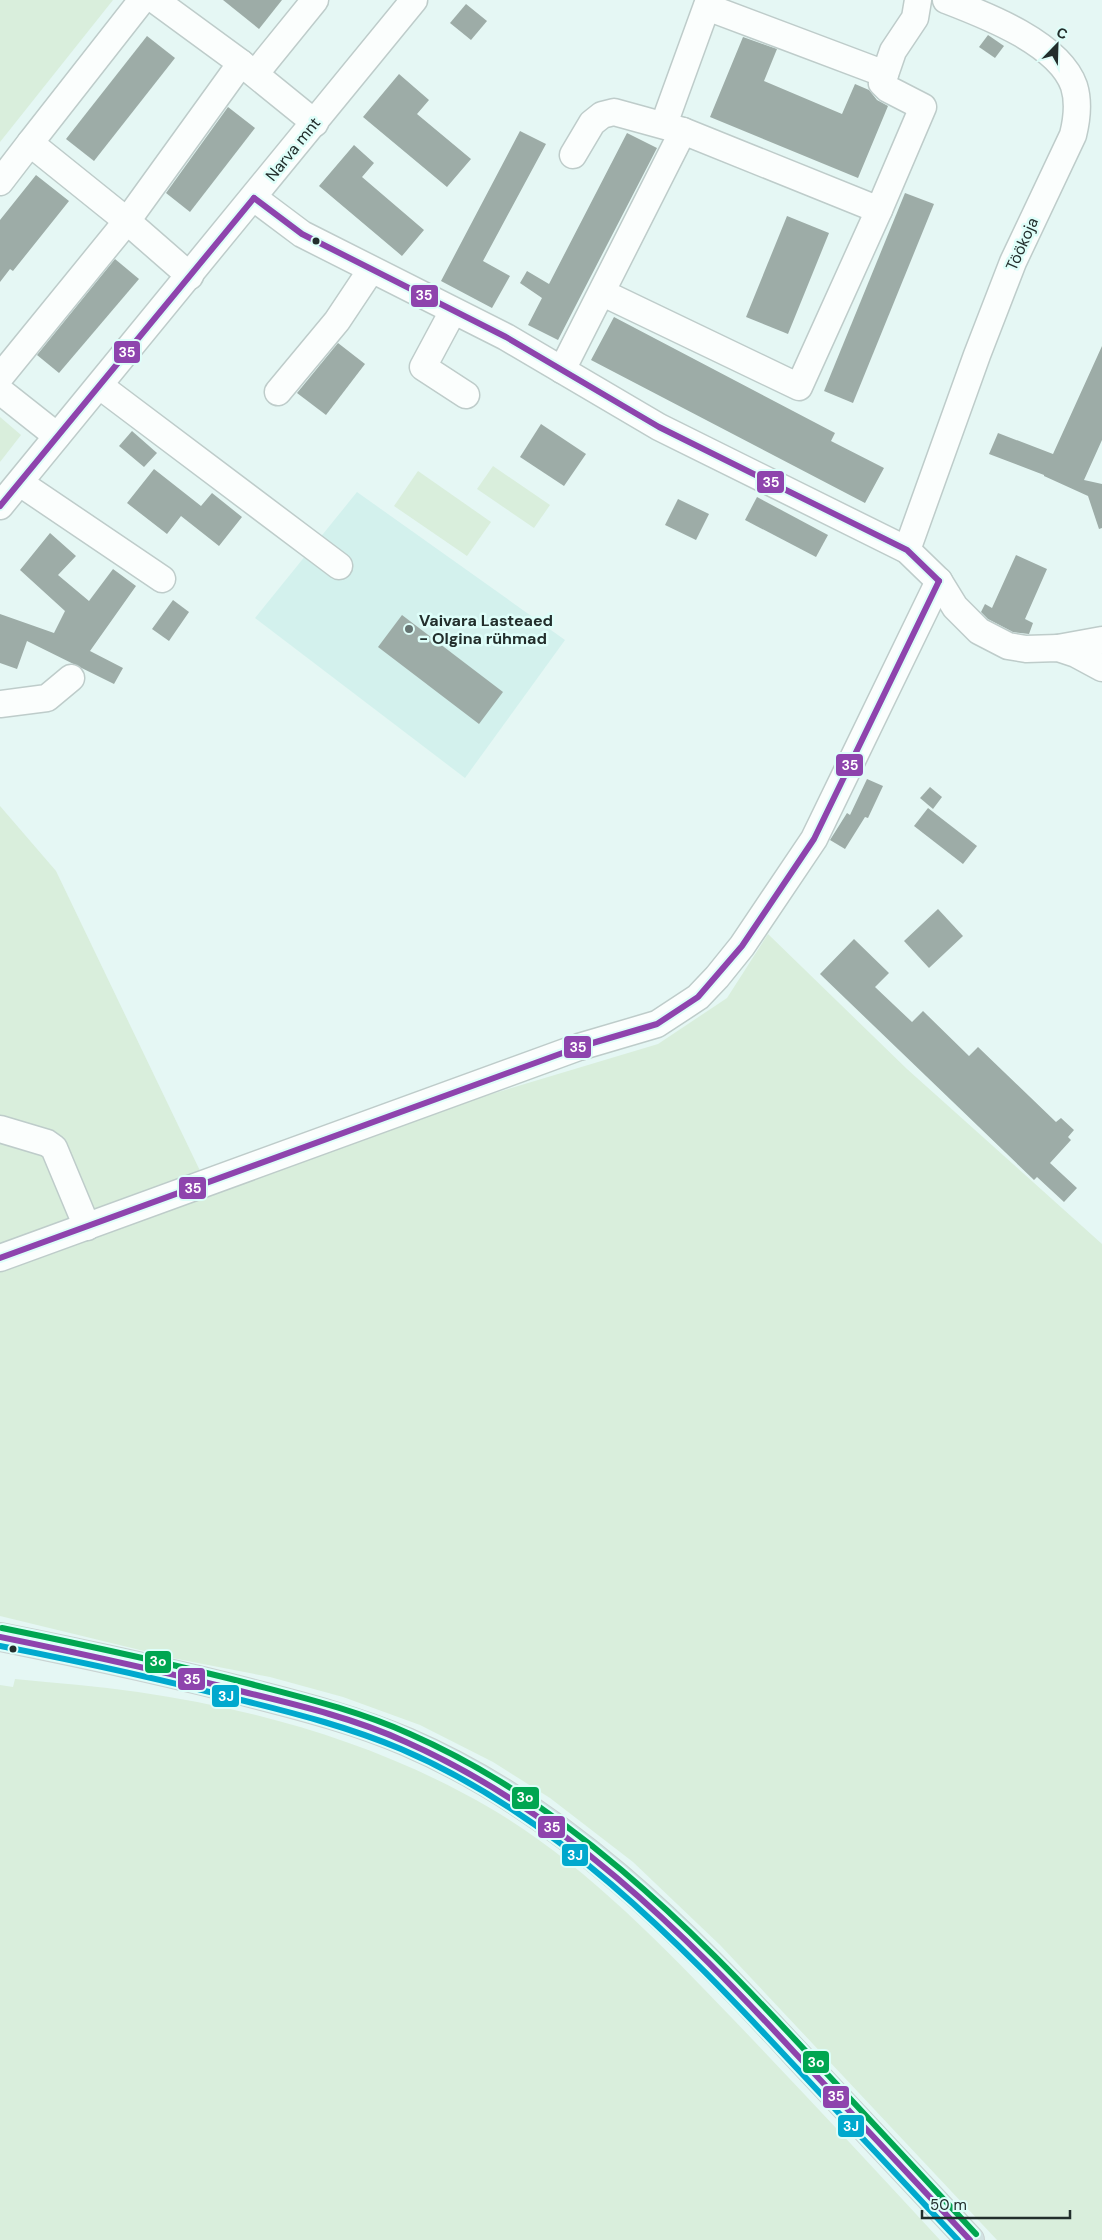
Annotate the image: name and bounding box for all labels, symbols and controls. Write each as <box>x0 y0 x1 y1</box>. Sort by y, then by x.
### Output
north arrow <box>1032 20 1082 70</box>
text: С <box>1054 23 1070 43</box>
street label: Narva mnt <box>261 113 325 185</box>
street label: Töökoja <box>1001 214 1043 274</box>
unlabelled marker <box>311 236 321 246</box>
line badge: 35 <box>410 284 439 308</box>
text: 35 <box>415 286 433 304</box>
line badge: 35 <box>113 340 141 364</box>
text: 35 <box>118 343 136 361</box>
line badge: 35 <box>756 470 785 494</box>
text: 35 <box>762 473 780 491</box>
place label: Vaivara Lasteaed - Olgina rühmad <box>419 610 553 649</box>
marker: Vaivara Lasteaed - Olgina rühmad <box>403 623 415 635</box>
line badge: 35 <box>835 753 864 777</box>
text: 35 <box>841 756 859 774</box>
line badge: 35 <box>563 1035 592 1059</box>
text: 35 <box>569 1038 587 1056</box>
line badge: 35 <box>178 1176 207 1200</box>
text: 35 <box>184 1179 202 1197</box>
unlabelled marker <box>8 1644 18 1654</box>
line badge: 3o <box>144 1650 172 1674</box>
text: 3o <box>150 1652 166 1670</box>
line badge: 35 <box>177 1667 206 1691</box>
text: 35 <box>183 1670 201 1688</box>
line badge: 3J <box>211 1684 240 1708</box>
text: 3J <box>218 1687 234 1705</box>
line badge: 3o <box>511 1786 540 1810</box>
text: 3o <box>517 1788 533 1806</box>
line badge: 35 <box>537 1815 566 1839</box>
text: 35 <box>543 1818 561 1836</box>
line badge: 3J <box>561 1843 589 1867</box>
text: 3J <box>567 1846 583 1864</box>
line badge: 3o <box>802 2050 830 2074</box>
text: 3o <box>808 2053 824 2071</box>
line badge: 35 <box>822 2085 850 2109</box>
text: 35 <box>827 2087 845 2105</box>
line badge: 3J <box>837 2114 865 2138</box>
text: 3J <box>843 2117 859 2135</box>
scale bar <box>922 2188 1070 2220</box>
text: 50 m <box>930 2195 967 2215</box>

